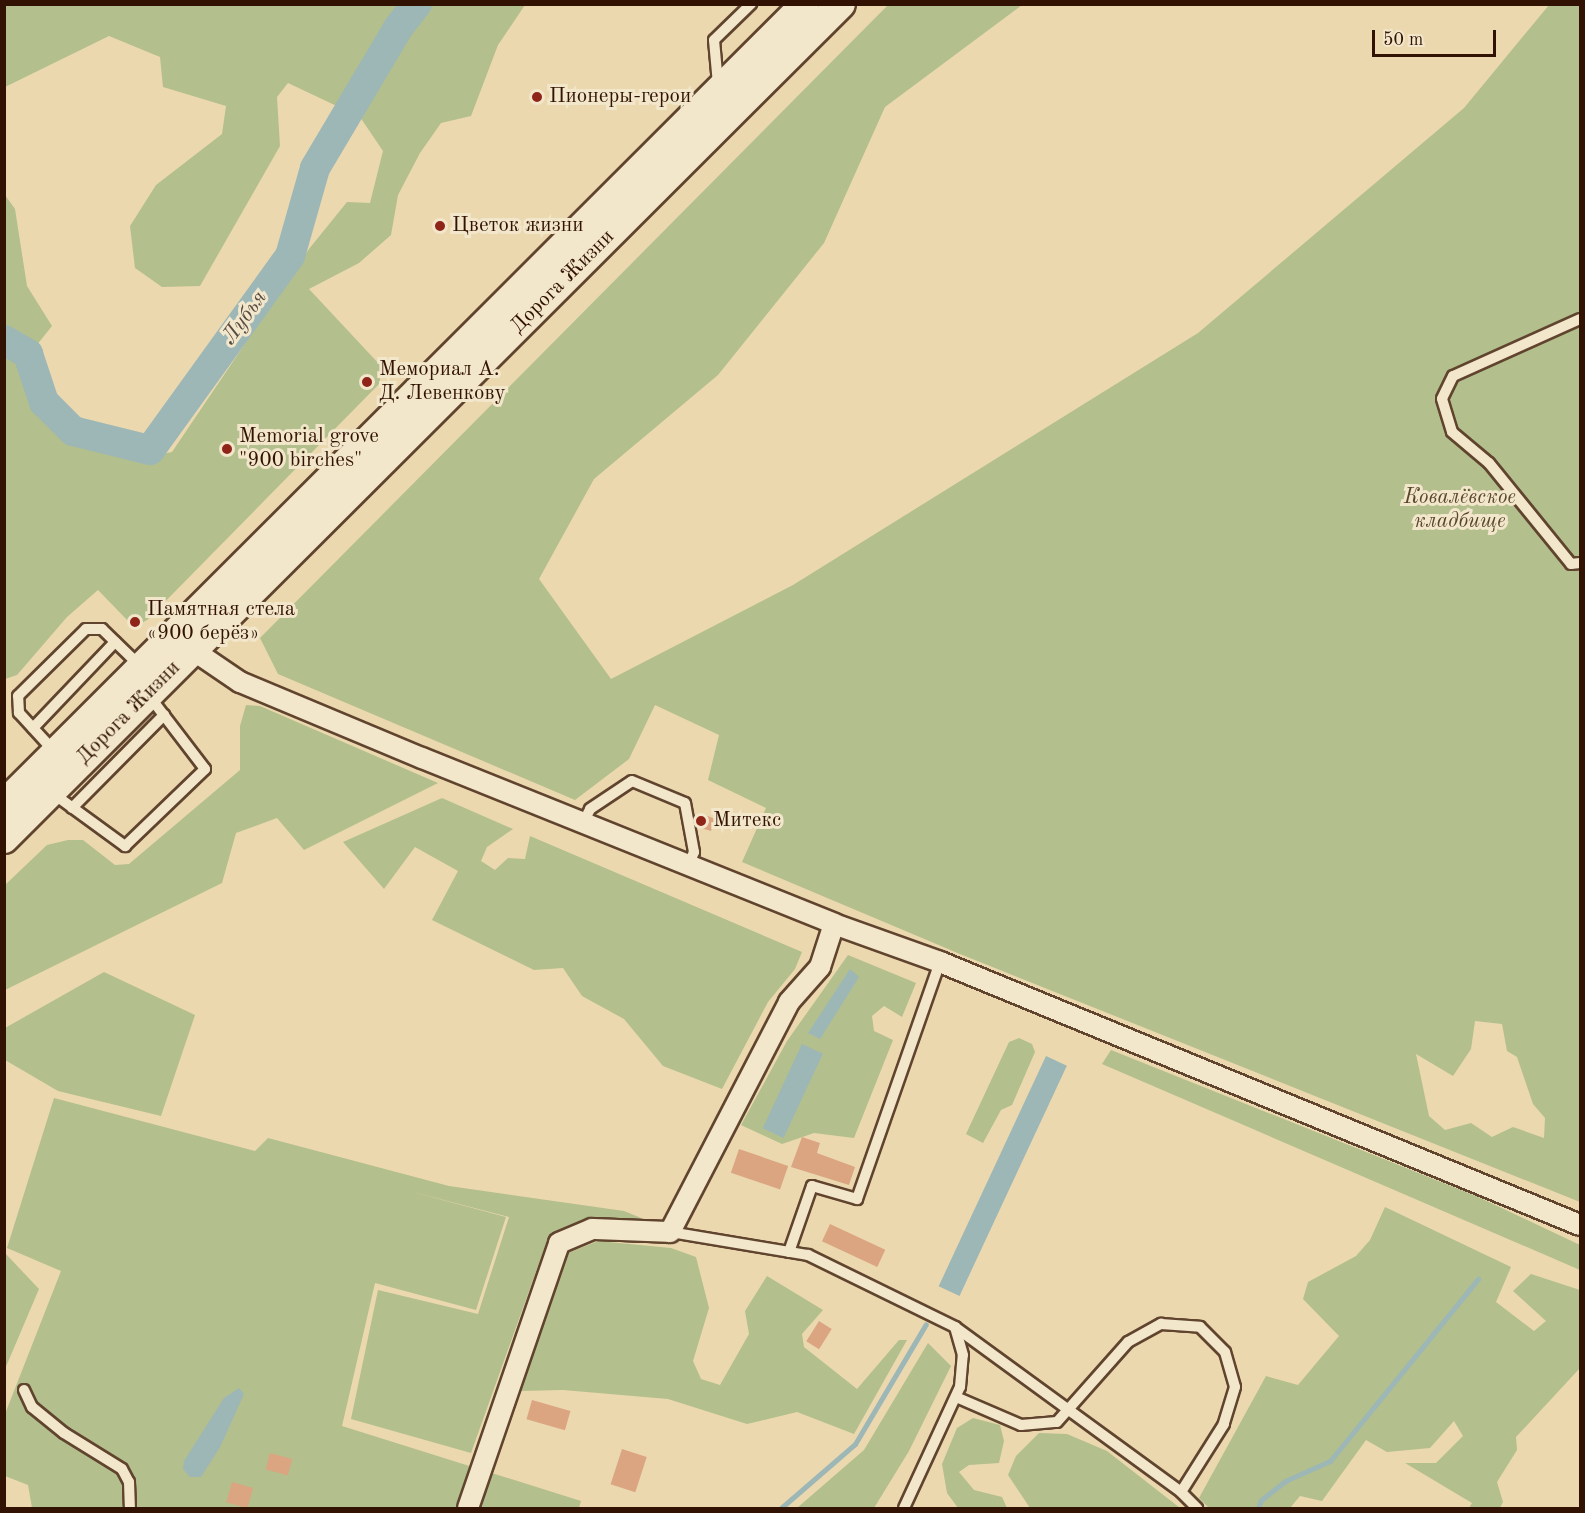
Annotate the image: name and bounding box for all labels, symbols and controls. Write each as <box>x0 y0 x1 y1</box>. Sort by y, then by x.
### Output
scale bar <box>1375 18 1500 56</box>
text: 50 m <box>1383 31 1423 49</box>
place label: Пионеры-герои <box>549 84 691 110</box>
marker: Пионеры-герои <box>530 90 544 104</box>
place label: Цветок жизни <box>452 213 584 239</box>
marker: Цветок жизни <box>433 219 447 233</box>
street label: Дорога Жизни <box>506 225 620 339</box>
water label: Лубья <box>217 286 273 350</box>
place label: Мемориал А. Д. Левенкову <box>379 357 506 407</box>
marker: Мемориал А. Д. Левенкову <box>360 375 374 389</box>
place label: Memorial grove "900 birches" <box>239 424 379 474</box>
marker: Memorial grove "900 birches" <box>220 442 234 456</box>
park label: Ковалёвское кладбище <box>1404 485 1516 535</box>
place label: Памятная стела «900 берёз» <box>147 597 295 647</box>
marker: Памятная стела «900 берёз» <box>128 615 142 629</box>
street label: Дорога Жизни <box>72 656 186 770</box>
place label: Митекс <box>713 808 781 834</box>
marker: Митекс <box>694 814 708 828</box>

